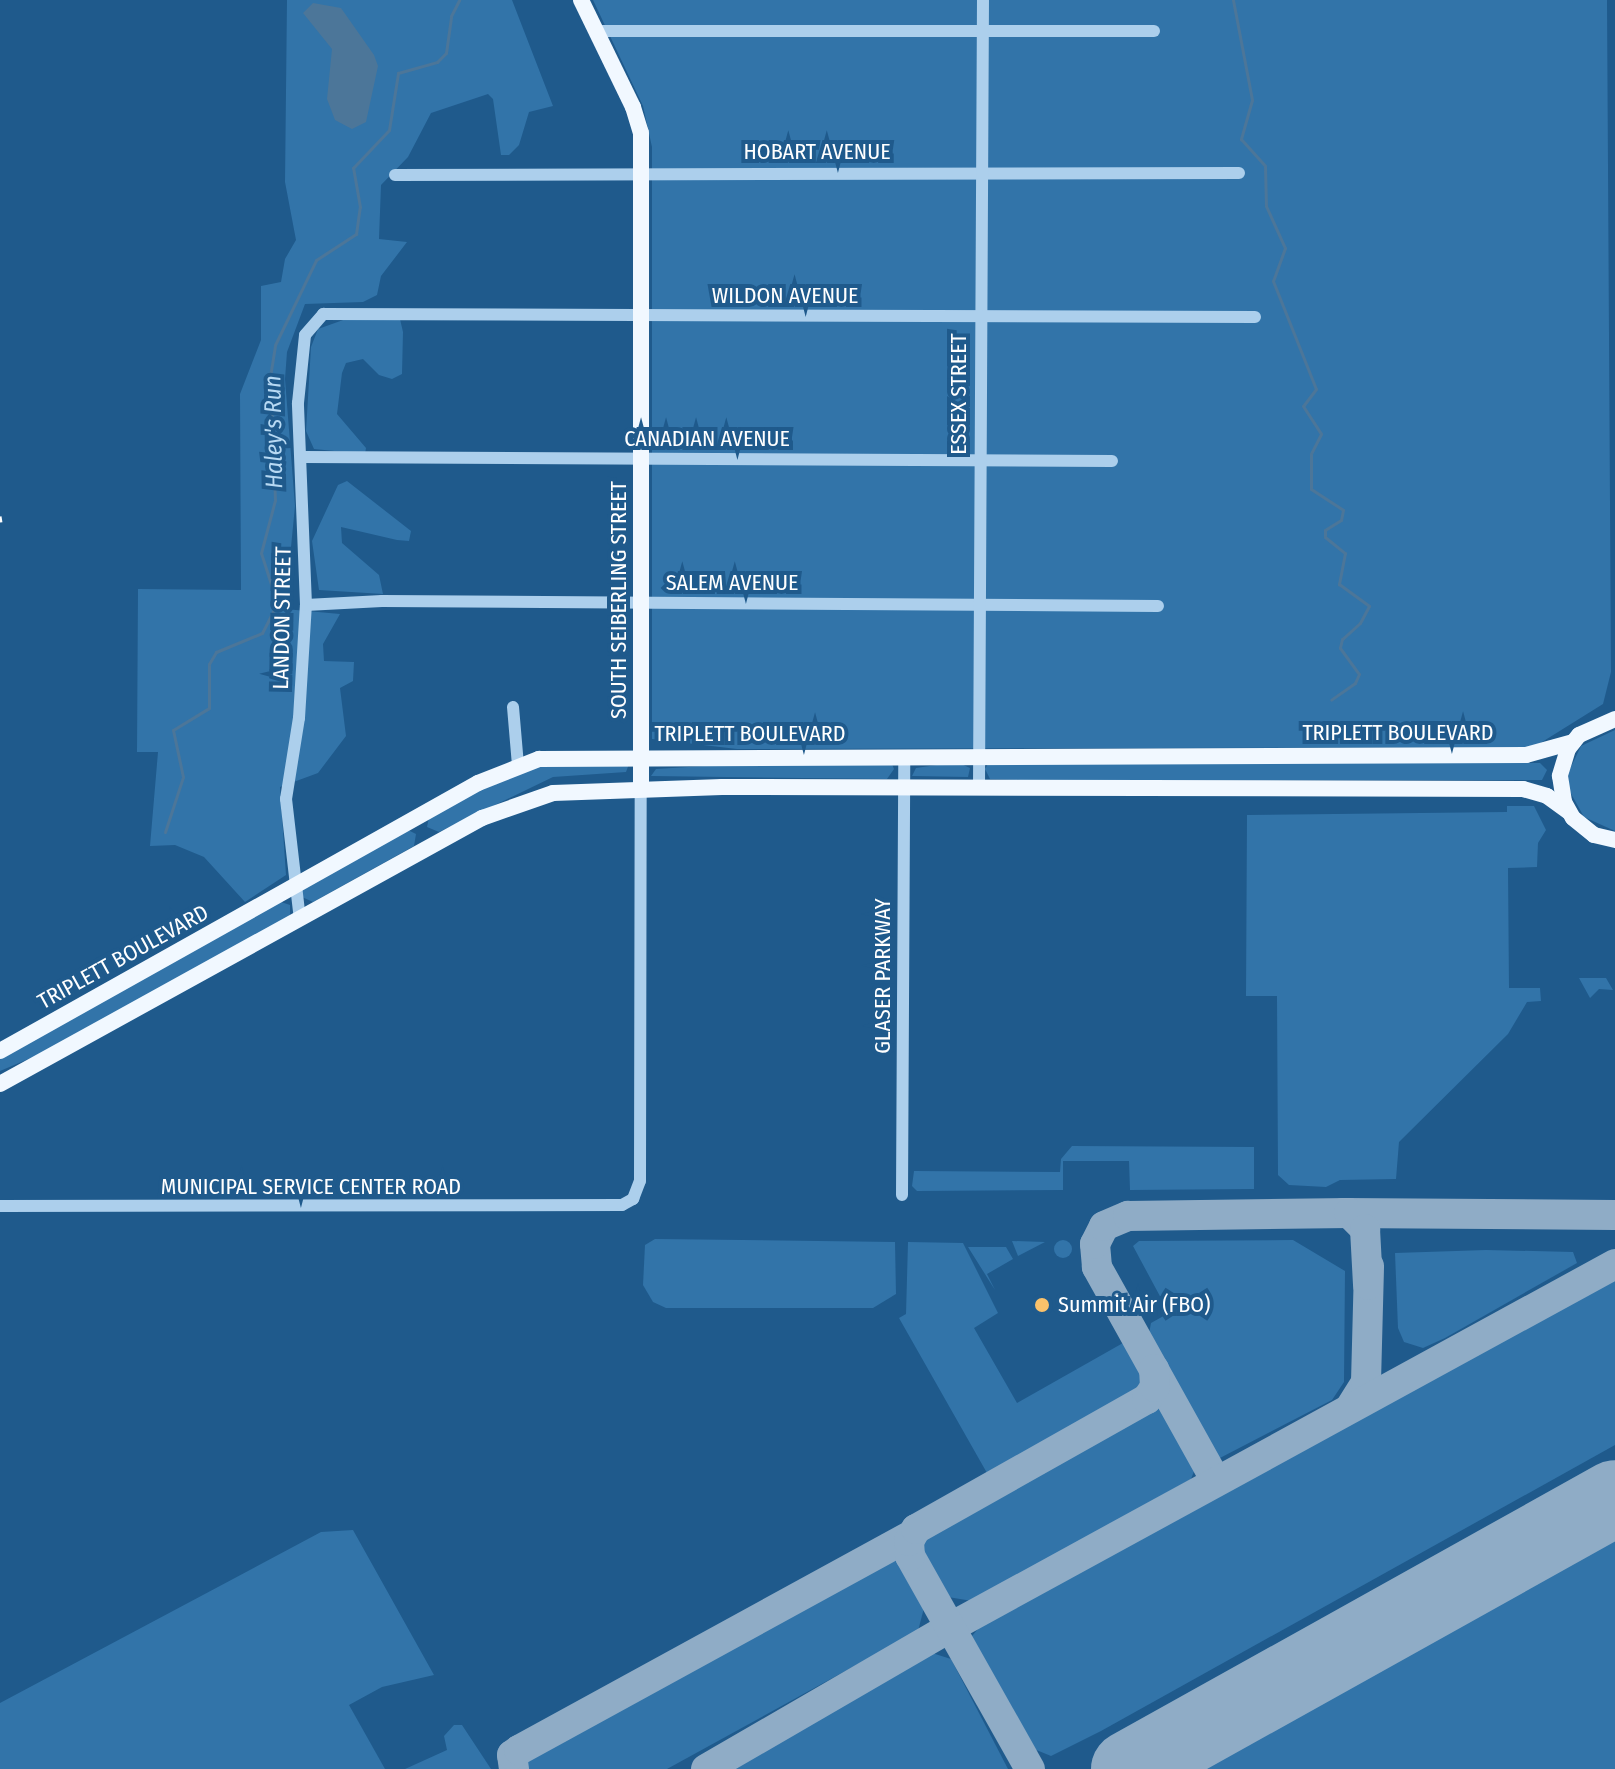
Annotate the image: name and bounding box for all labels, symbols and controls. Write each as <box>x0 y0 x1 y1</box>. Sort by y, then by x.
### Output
street label: HOBART AVENUE <box>744 139 890 165</box>
street label: WILDON AVENUE <box>712 283 858 309</box>
street label: ESSEX STREET <box>946 333 972 455</box>
water label: Haley's Run <box>259 375 289 489</box>
street label: CANADIAN AVENUE <box>624 426 790 452</box>
street label: SOUTH SEIBERLING STREET <box>606 481 632 719</box>
street label: LANDON STREET <box>268 546 296 690</box>
street label: SALEM AVENUE <box>666 570 798 596</box>
street label: TRIPLETT BOULEVARD <box>1302 720 1494 746</box>
street label: TRIPLETT BOULEVARD <box>654 721 846 747</box>
street label: GLASER PARKWAY <box>870 898 896 1054</box>
street label: TRIPLETT BOULEVARD <box>33 899 213 1015</box>
street label: MUNICIPAL SERVICE CENTER ROAD <box>161 1174 461 1200</box>
place label: Summit Air (FBO) <box>1058 1292 1211 1318</box>
marker: Summit Air (FBO) <box>1033 1296 1051 1314</box>

